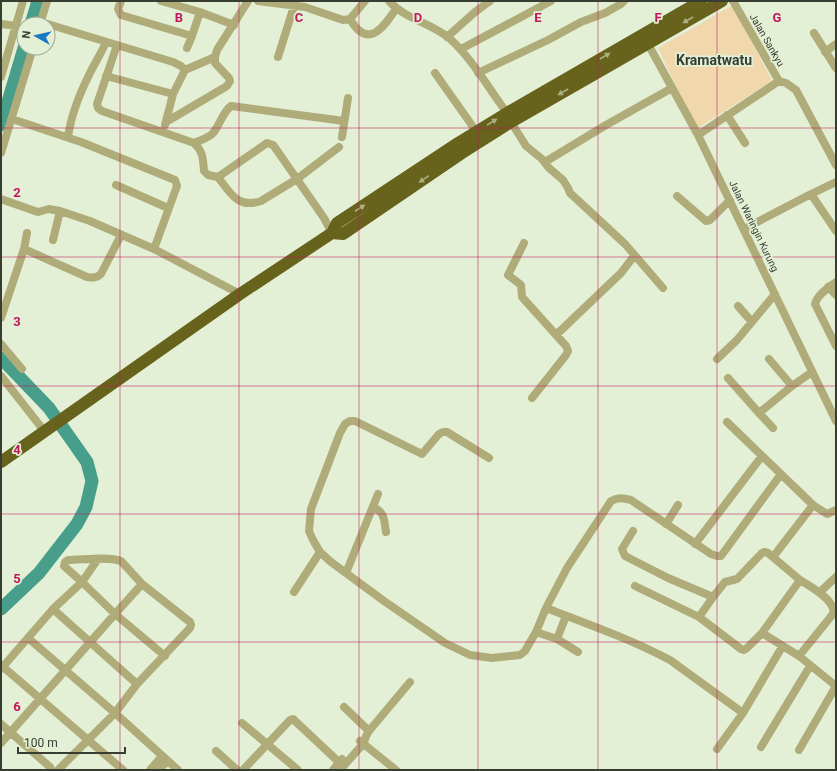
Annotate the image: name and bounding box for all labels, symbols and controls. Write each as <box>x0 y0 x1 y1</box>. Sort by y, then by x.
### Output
text: B <box>175 10 183 25</box>
text: C <box>295 10 304 25</box>
text: D <box>414 10 422 25</box>
text: E <box>534 10 542 25</box>
text: F <box>654 10 662 25</box>
text: G <box>773 10 782 25</box>
street label: Jalan Sankyu <box>747 12 787 68</box>
north arrow <box>16 16 56 56</box>
one-way arrow <box>682 17 694 24</box>
text: N <box>20 30 34 39</box>
district label: Kramatwatu <box>676 52 752 68</box>
one-way arrow <box>599 53 611 60</box>
one-way arrow <box>557 88 569 95</box>
one-way arrow <box>486 118 498 125</box>
one-way arrow <box>419 175 429 183</box>
street label: Jalan Waringin Kurung <box>727 179 781 273</box>
text: 2 <box>13 185 21 200</box>
one-way arrow <box>355 204 365 212</box>
text: 3 <box>13 314 21 329</box>
text: 4 <box>13 442 21 457</box>
text: 5 <box>13 571 21 586</box>
text: 6 <box>13 699 21 714</box>
scale bar <box>18 729 125 755</box>
text: 100 m <box>24 736 58 750</box>

